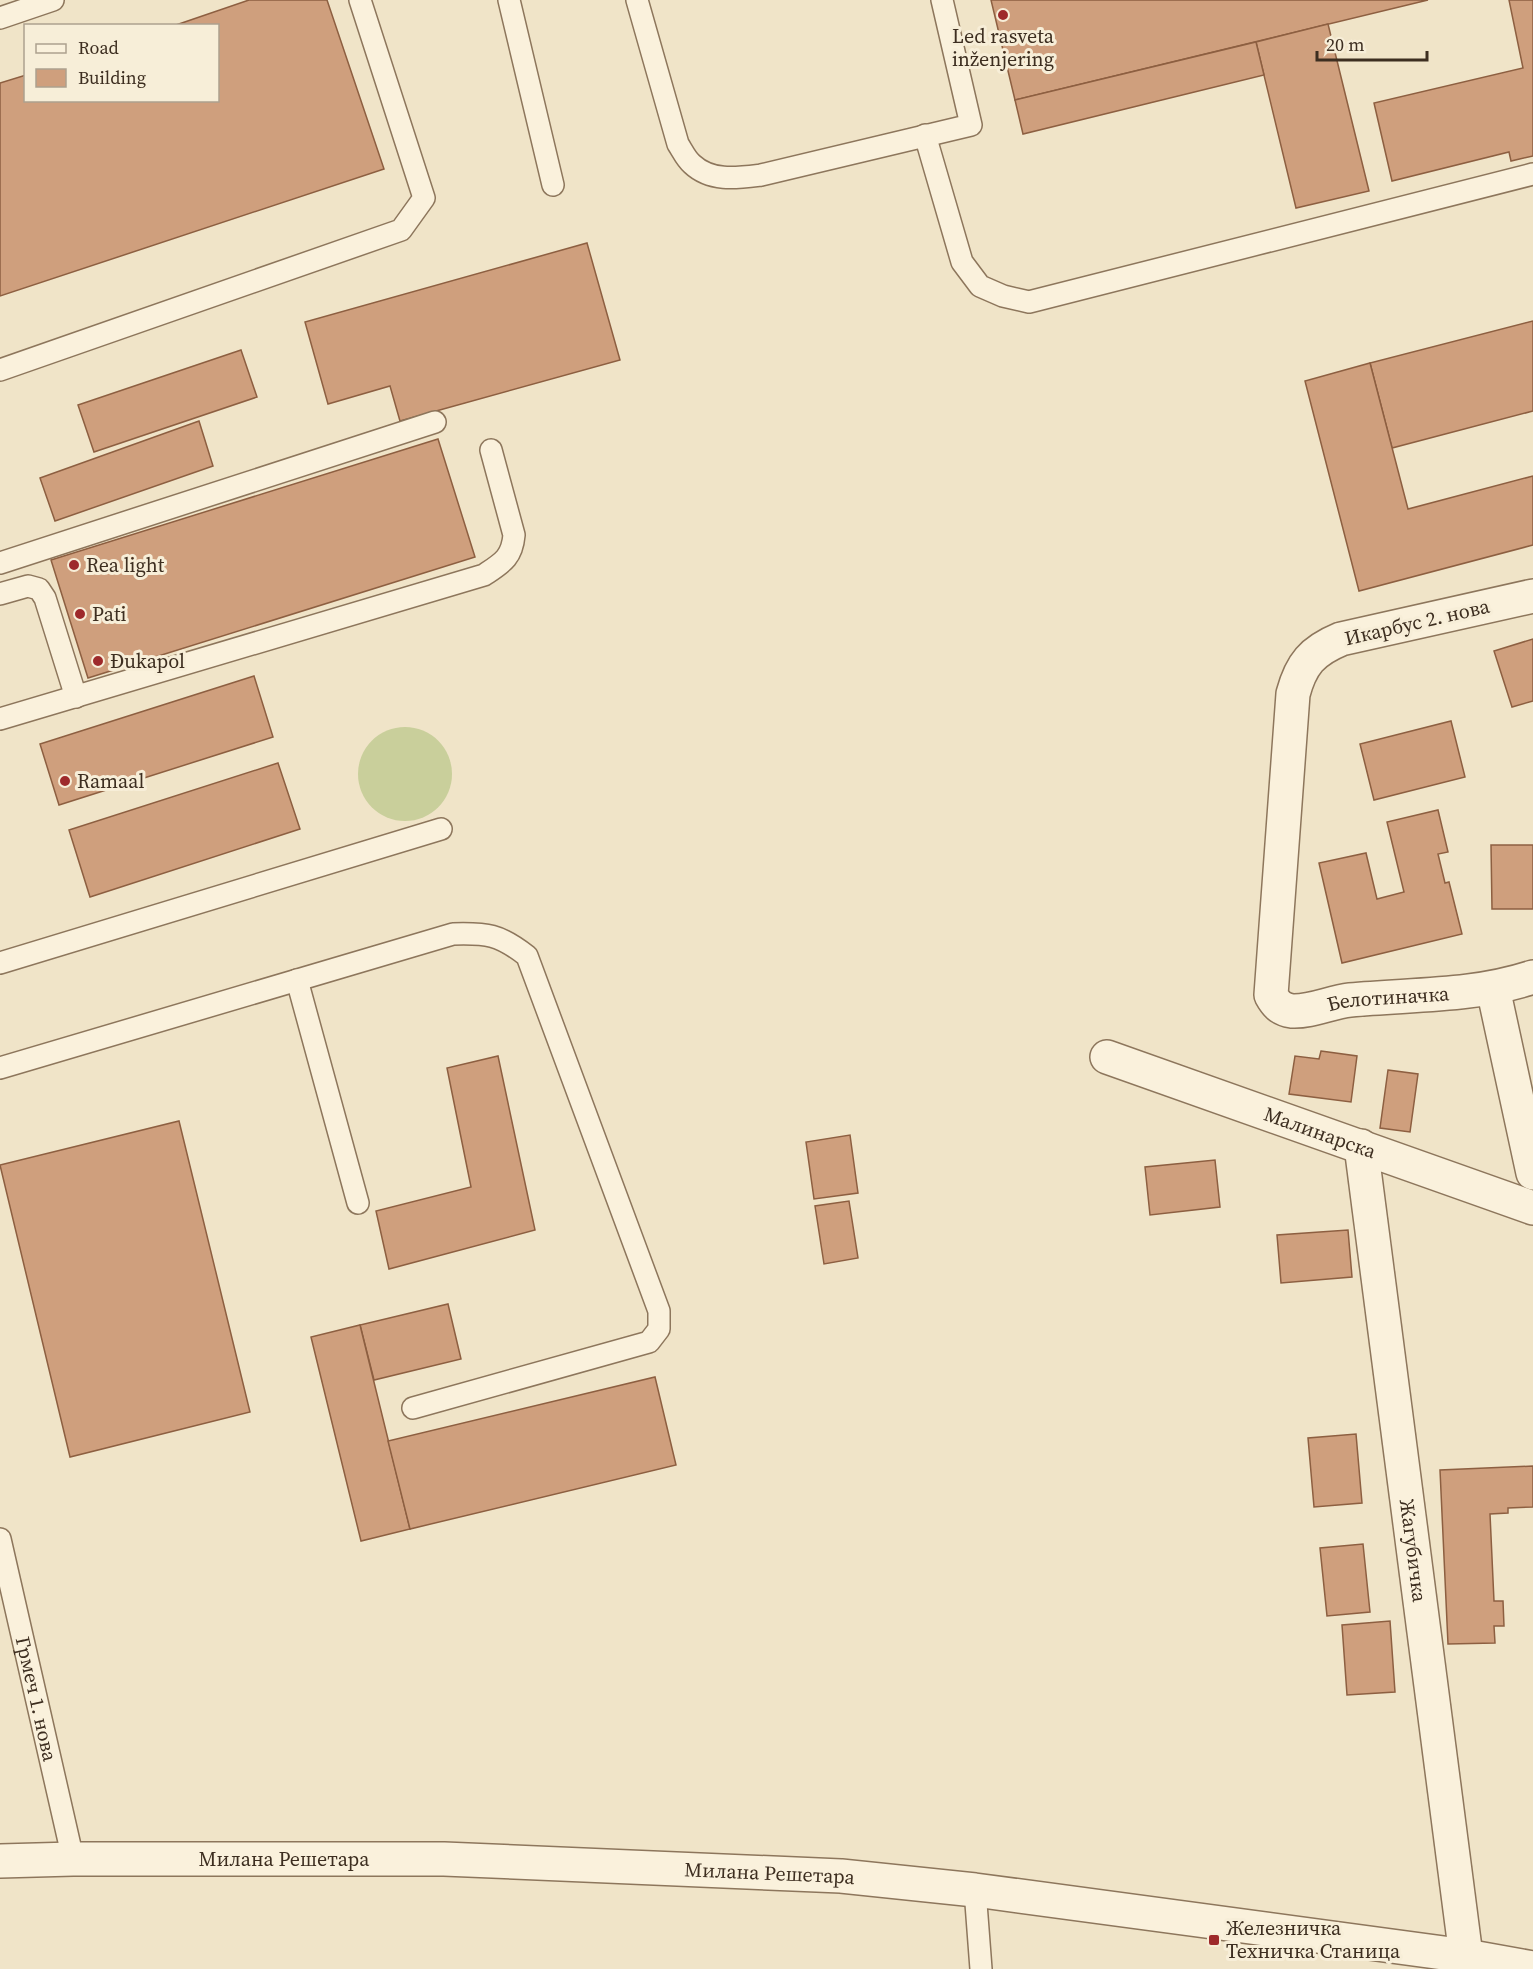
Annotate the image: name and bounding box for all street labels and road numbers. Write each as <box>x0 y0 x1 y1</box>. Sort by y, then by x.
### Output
street label: Икарбус 2. нова <box>1342 592 1493 652</box>
street label: Белотиначка <box>1324 979 1451 1018</box>
street label: Малинарска <box>1260 1100 1381 1166</box>
street label: Жагубичка <box>1393 1497 1434 1605</box>
street label: Грмеч 1. нова <box>9 1634 64 1765</box>
street label: Милана Решетара <box>199 1845 370 1873</box>
street label: Милана Решетара <box>684 1855 857 1891</box>

